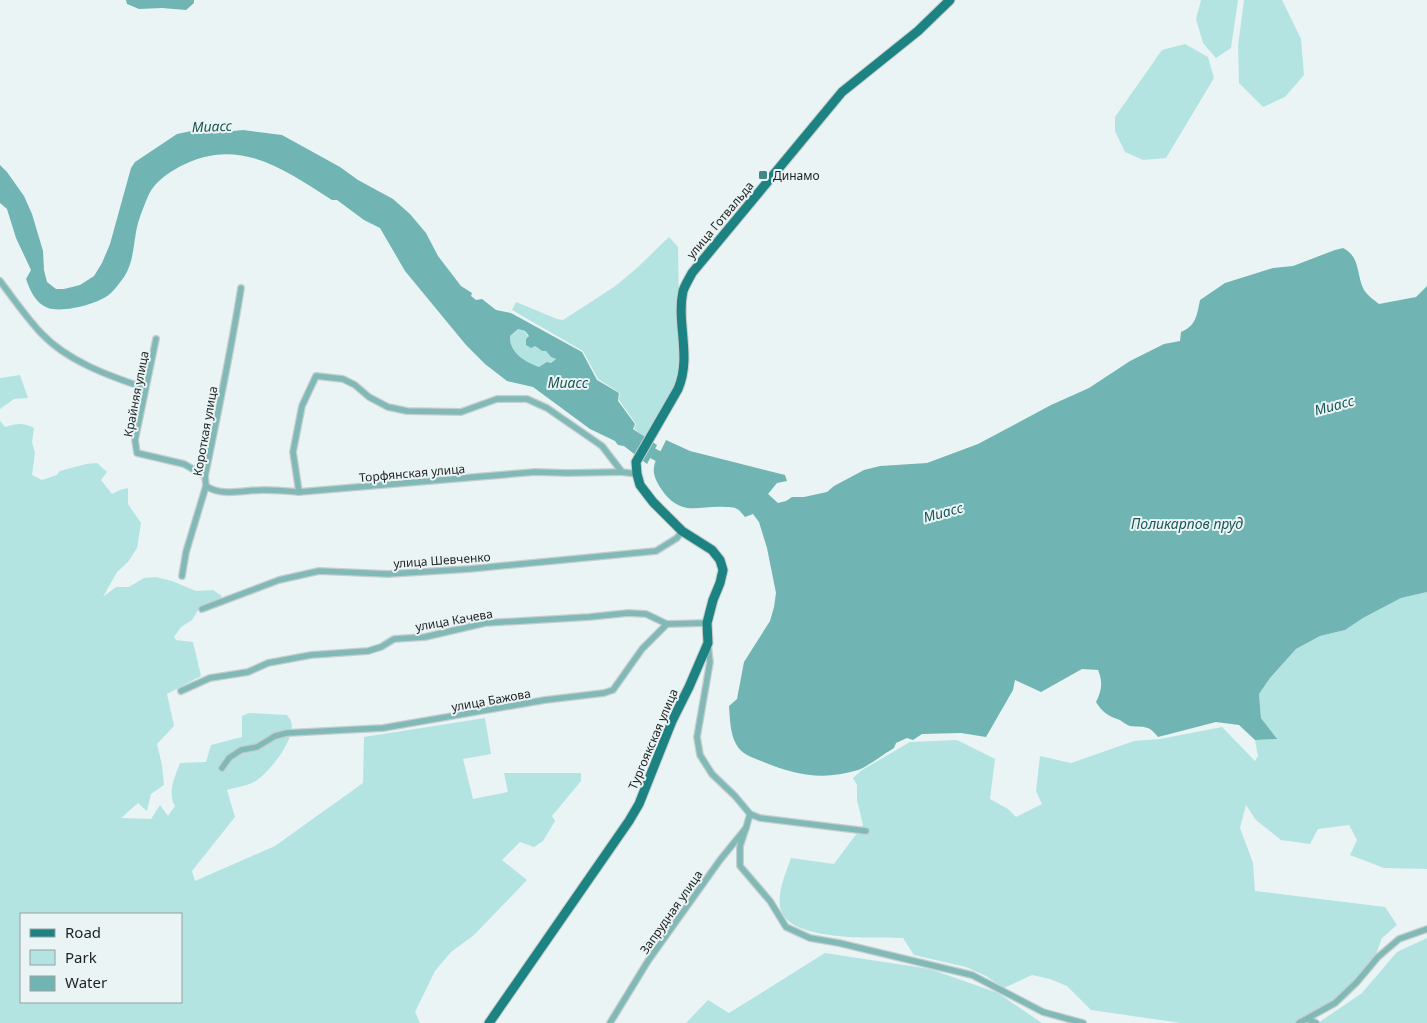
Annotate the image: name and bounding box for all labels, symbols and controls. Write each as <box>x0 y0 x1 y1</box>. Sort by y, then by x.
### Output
water label: Миасс <box>192 116 233 136</box>
place label: Динамо <box>773 167 820 184</box>
marker: Динамо <box>757 169 769 181</box>
street label: улица Готвальда <box>683 178 757 262</box>
street label: Крайняя улица <box>119 350 153 438</box>
water label: Миасс <box>548 373 589 392</box>
street label: Короткая улица <box>189 385 221 477</box>
water label: Миасс <box>1312 390 1356 419</box>
street label: Торфянская улица <box>358 460 466 486</box>
water label: Миасс <box>921 497 965 526</box>
water label: Поликарпов пруд <box>1131 514 1243 533</box>
street label: улица Шевченко <box>393 548 491 572</box>
street label: улица Качева <box>414 605 494 635</box>
street label: улица Бажова <box>450 685 532 715</box>
street label: Тургоякская улица <box>624 686 682 792</box>
street label: Запрудная улица <box>636 867 706 957</box>
legend <box>20 913 182 1003</box>
text: Road <box>65 922 101 942</box>
text: Park <box>65 947 97 967</box>
text: Water <box>65 972 107 992</box>

